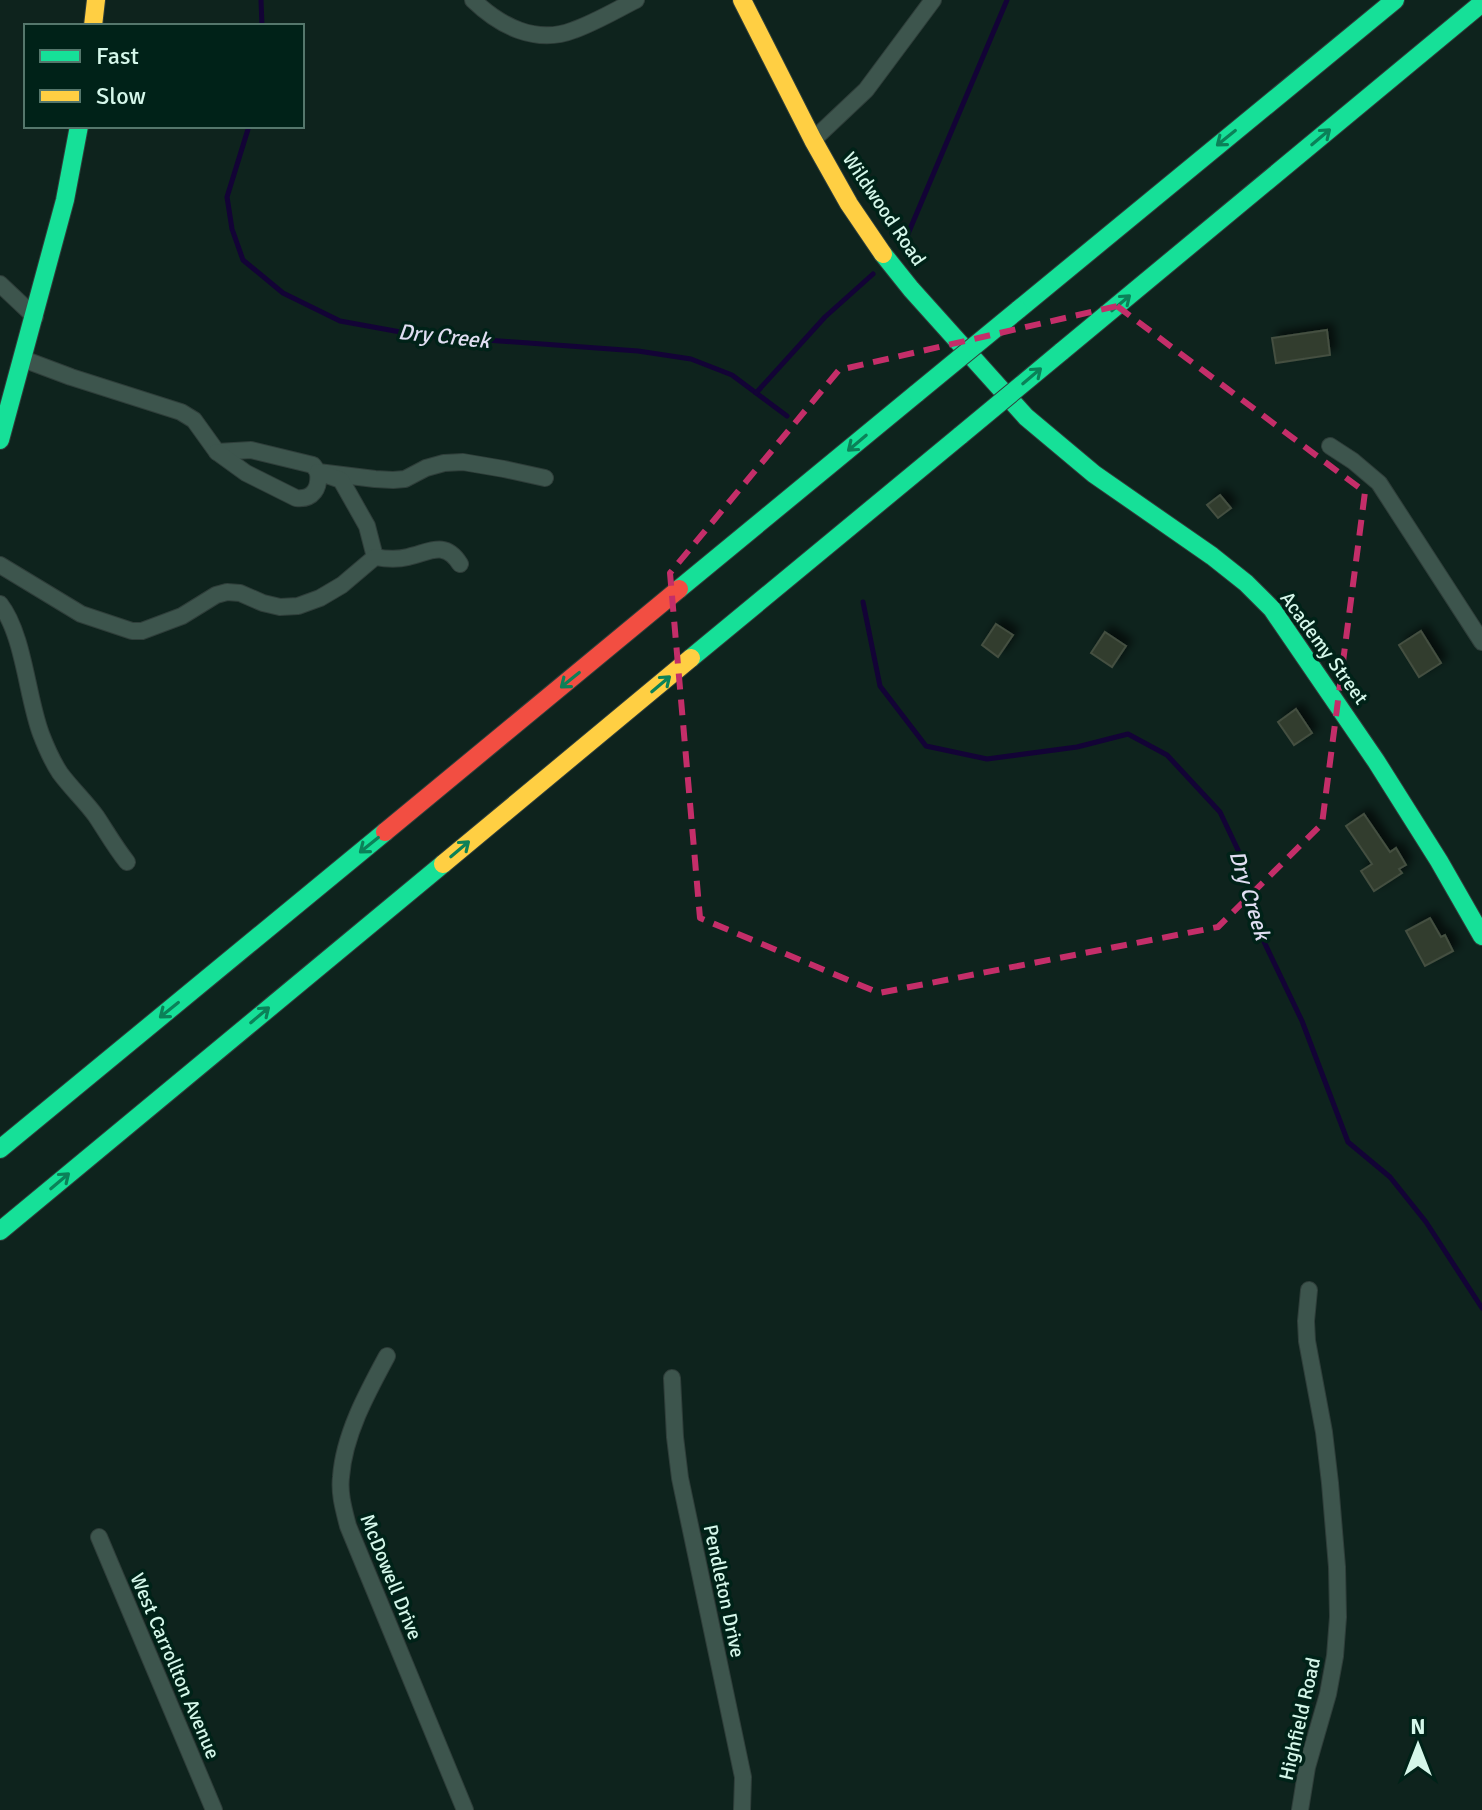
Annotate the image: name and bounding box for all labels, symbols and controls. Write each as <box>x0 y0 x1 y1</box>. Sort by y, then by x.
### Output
legend <box>24 24 304 128</box>
text: Fast <box>96 41 139 71</box>
text: Slow <box>96 81 146 111</box>
one-way arrow <box>1310 128 1331 146</box>
one-way arrow <box>1216 130 1237 147</box>
street label: Wildwood Road <box>837 147 931 271</box>
one-way arrow <box>1110 294 1130 312</box>
water label: Dry Creek <box>397 318 493 354</box>
one-way arrow <box>1021 367 1042 385</box>
one-way arrow <box>847 434 868 452</box>
street label: Academy Street <box>1275 587 1373 709</box>
one-way arrow <box>560 671 581 689</box>
one-way arrow <box>650 675 671 693</box>
one-way arrow <box>360 836 380 854</box>
one-way arrow <box>450 841 471 859</box>
water label: Dry Creek <box>1224 847 1277 945</box>
one-way arrow <box>159 1001 179 1019</box>
one-way arrow <box>249 1006 270 1024</box>
one-way arrow <box>49 1172 70 1190</box>
street label: McDowell Drive <box>354 1510 428 1644</box>
street label: Pendleton Drive <box>698 1522 750 1660</box>
street label: West Carrollton Avenue <box>125 1569 225 1763</box>
street label: Highfield Road <box>1274 1655 1326 1783</box>
north arrow <box>1378 1706 1458 1786</box>
text: N <box>1410 1713 1426 1740</box>

